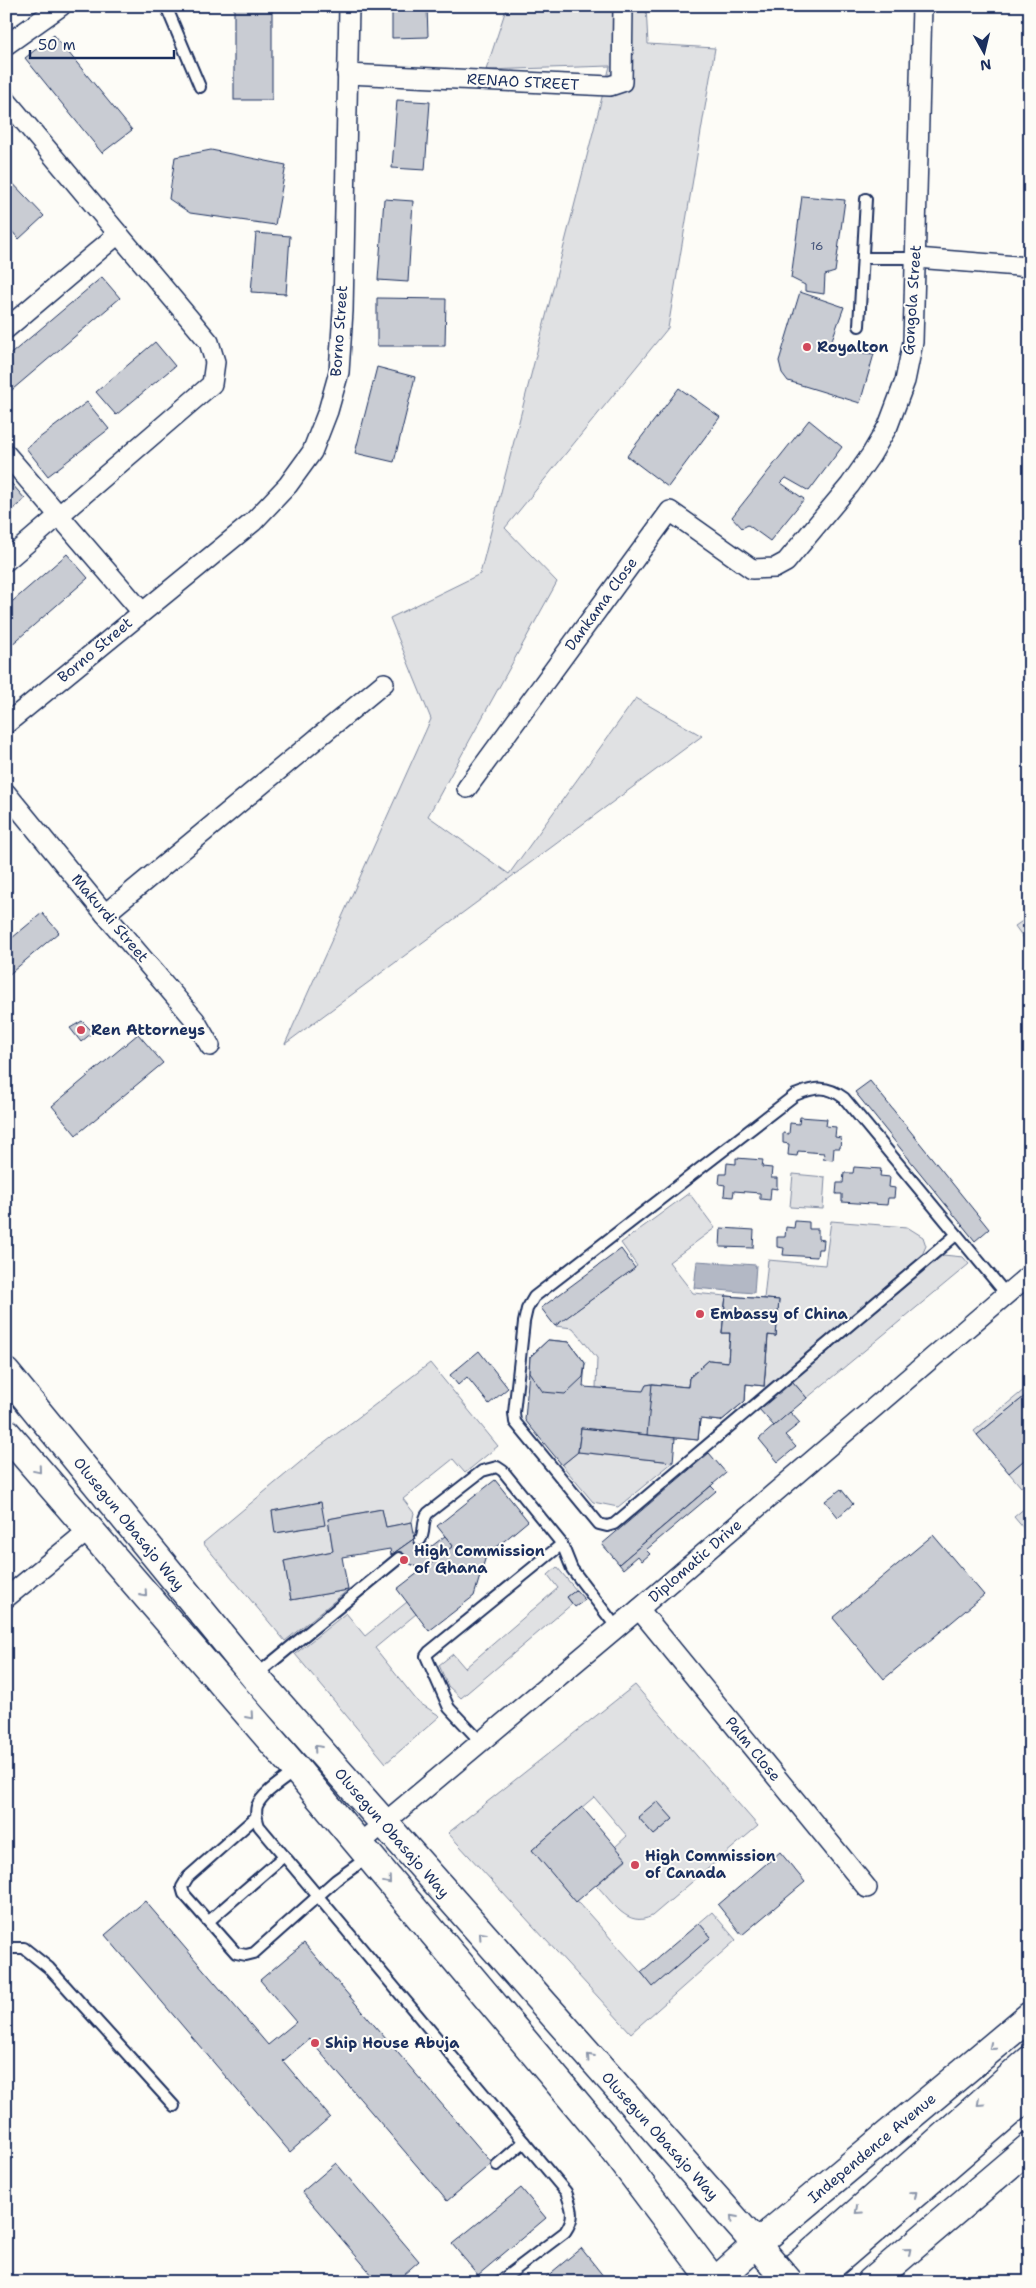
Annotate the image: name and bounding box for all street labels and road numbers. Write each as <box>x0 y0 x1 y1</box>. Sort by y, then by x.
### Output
street label: RENAO STREET <box>466 69 580 95</box>
street label: Gongola Street <box>898 244 926 356</box>
street label: Borno Street <box>326 285 352 377</box>
street label: Dankama Close <box>560 553 642 655</box>
street label: Borno Street <box>53 613 137 687</box>
street label: Makurdi Street <box>67 870 153 966</box>
street label: Olusegun Obasajo Way <box>69 1453 189 1595</box>
street label: Diplomatic Drive <box>644 1515 746 1607</box>
street label: Palm Close <box>721 1712 785 1786</box>
street label: Olusegun Obasajo Way <box>330 1764 454 1902</box>
street label: Olusegun Obasajo Way <box>597 2068 723 2204</box>
street label: Independence Avenue <box>804 2088 940 2208</box>

